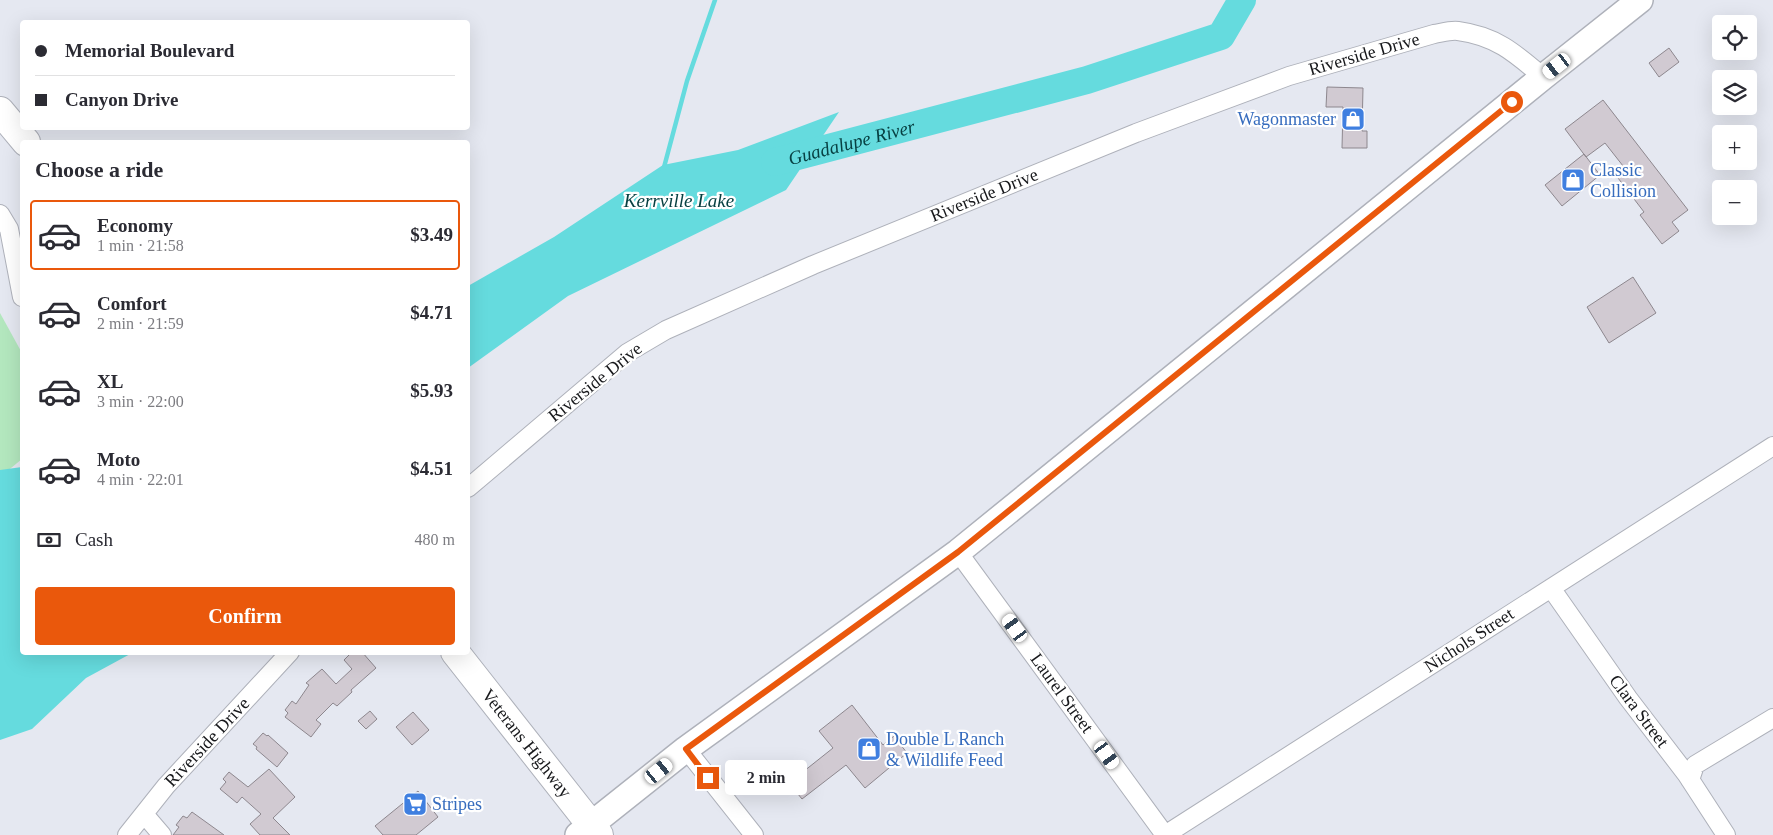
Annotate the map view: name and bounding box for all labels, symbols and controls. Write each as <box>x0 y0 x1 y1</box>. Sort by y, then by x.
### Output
map controls <box>1712 15 1757 225</box>
button: locate <box>1712 15 1757 60</box>
street label: Riverside Drive <box>1306 29 1422 79</box>
text: Memorial Boulevard <box>65 40 234 61</box>
car <box>1540 51 1573 81</box>
button: layers <box>1712 70 1757 115</box>
text: Canyon Drive <box>65 89 178 110</box>
route start <box>1501 91 1523 113</box>
shop icon: Wagonmaster <box>1340 106 1366 132</box>
place label: Wagonmaster <box>1237 109 1336 129</box>
water label: Guadalupe River <box>786 116 918 169</box>
button: + <box>1712 125 1757 170</box>
text: Choose a ride <box>35 157 163 182</box>
place label: Classic Collision <box>1590 160 1656 201</box>
street label: Riverside Drive <box>927 164 1041 226</box>
shop icon: Classic Collision <box>1560 167 1586 193</box>
button: − <box>1712 180 1757 225</box>
water label: Kerrville Lake <box>623 190 734 211</box>
icon: car <box>37 213 82 258</box>
text: Economy <box>97 215 173 236</box>
text: $3.49 <box>410 224 453 245</box>
text: 1 min · 21:58 <box>97 237 184 254</box>
icon: car <box>37 291 82 336</box>
text: Comfort <box>97 293 167 314</box>
text: $4.71 <box>410 302 453 323</box>
text: 2 min · 21:59 <box>97 315 184 332</box>
street label: Riverside Drive <box>544 338 646 426</box>
icon: car <box>37 369 82 414</box>
text: XL <box>97 371 123 392</box>
text: $5.93 <box>410 380 453 401</box>
text: 3 min · 22:00 <box>97 393 184 410</box>
icon: car <box>37 447 82 492</box>
text: Moto <box>97 449 140 470</box>
text: $4.51 <box>410 458 453 479</box>
text: 4 min · 22:01 <box>97 471 184 488</box>
icon: cash <box>35 526 63 554</box>
text: Cash <box>75 529 113 550</box>
text: 480 m <box>415 531 455 548</box>
button: Confirm <box>35 587 455 645</box>
street label: Nichols Street <box>1421 604 1517 676</box>
car <box>1000 611 1029 645</box>
street label: Laurel Street <box>1026 649 1098 737</box>
street label: Clara Street <box>1605 671 1673 751</box>
street label: Veterans Highway <box>478 685 576 801</box>
street label: Riverside Drive <box>161 693 253 791</box>
place label: Double L Ranch & Wildlife Feed <box>886 729 1004 770</box>
shop icon: Double L Ranch & Wildlife Feed <box>856 736 882 762</box>
car <box>1092 738 1121 772</box>
car <box>642 756 675 786</box>
callout: 2 min <box>726 760 808 796</box>
route end <box>697 767 719 789</box>
text: 2 min <box>747 769 785 786</box>
supermarket icon: Stripes <box>402 791 428 817</box>
place label: Stripes <box>432 794 482 814</box>

